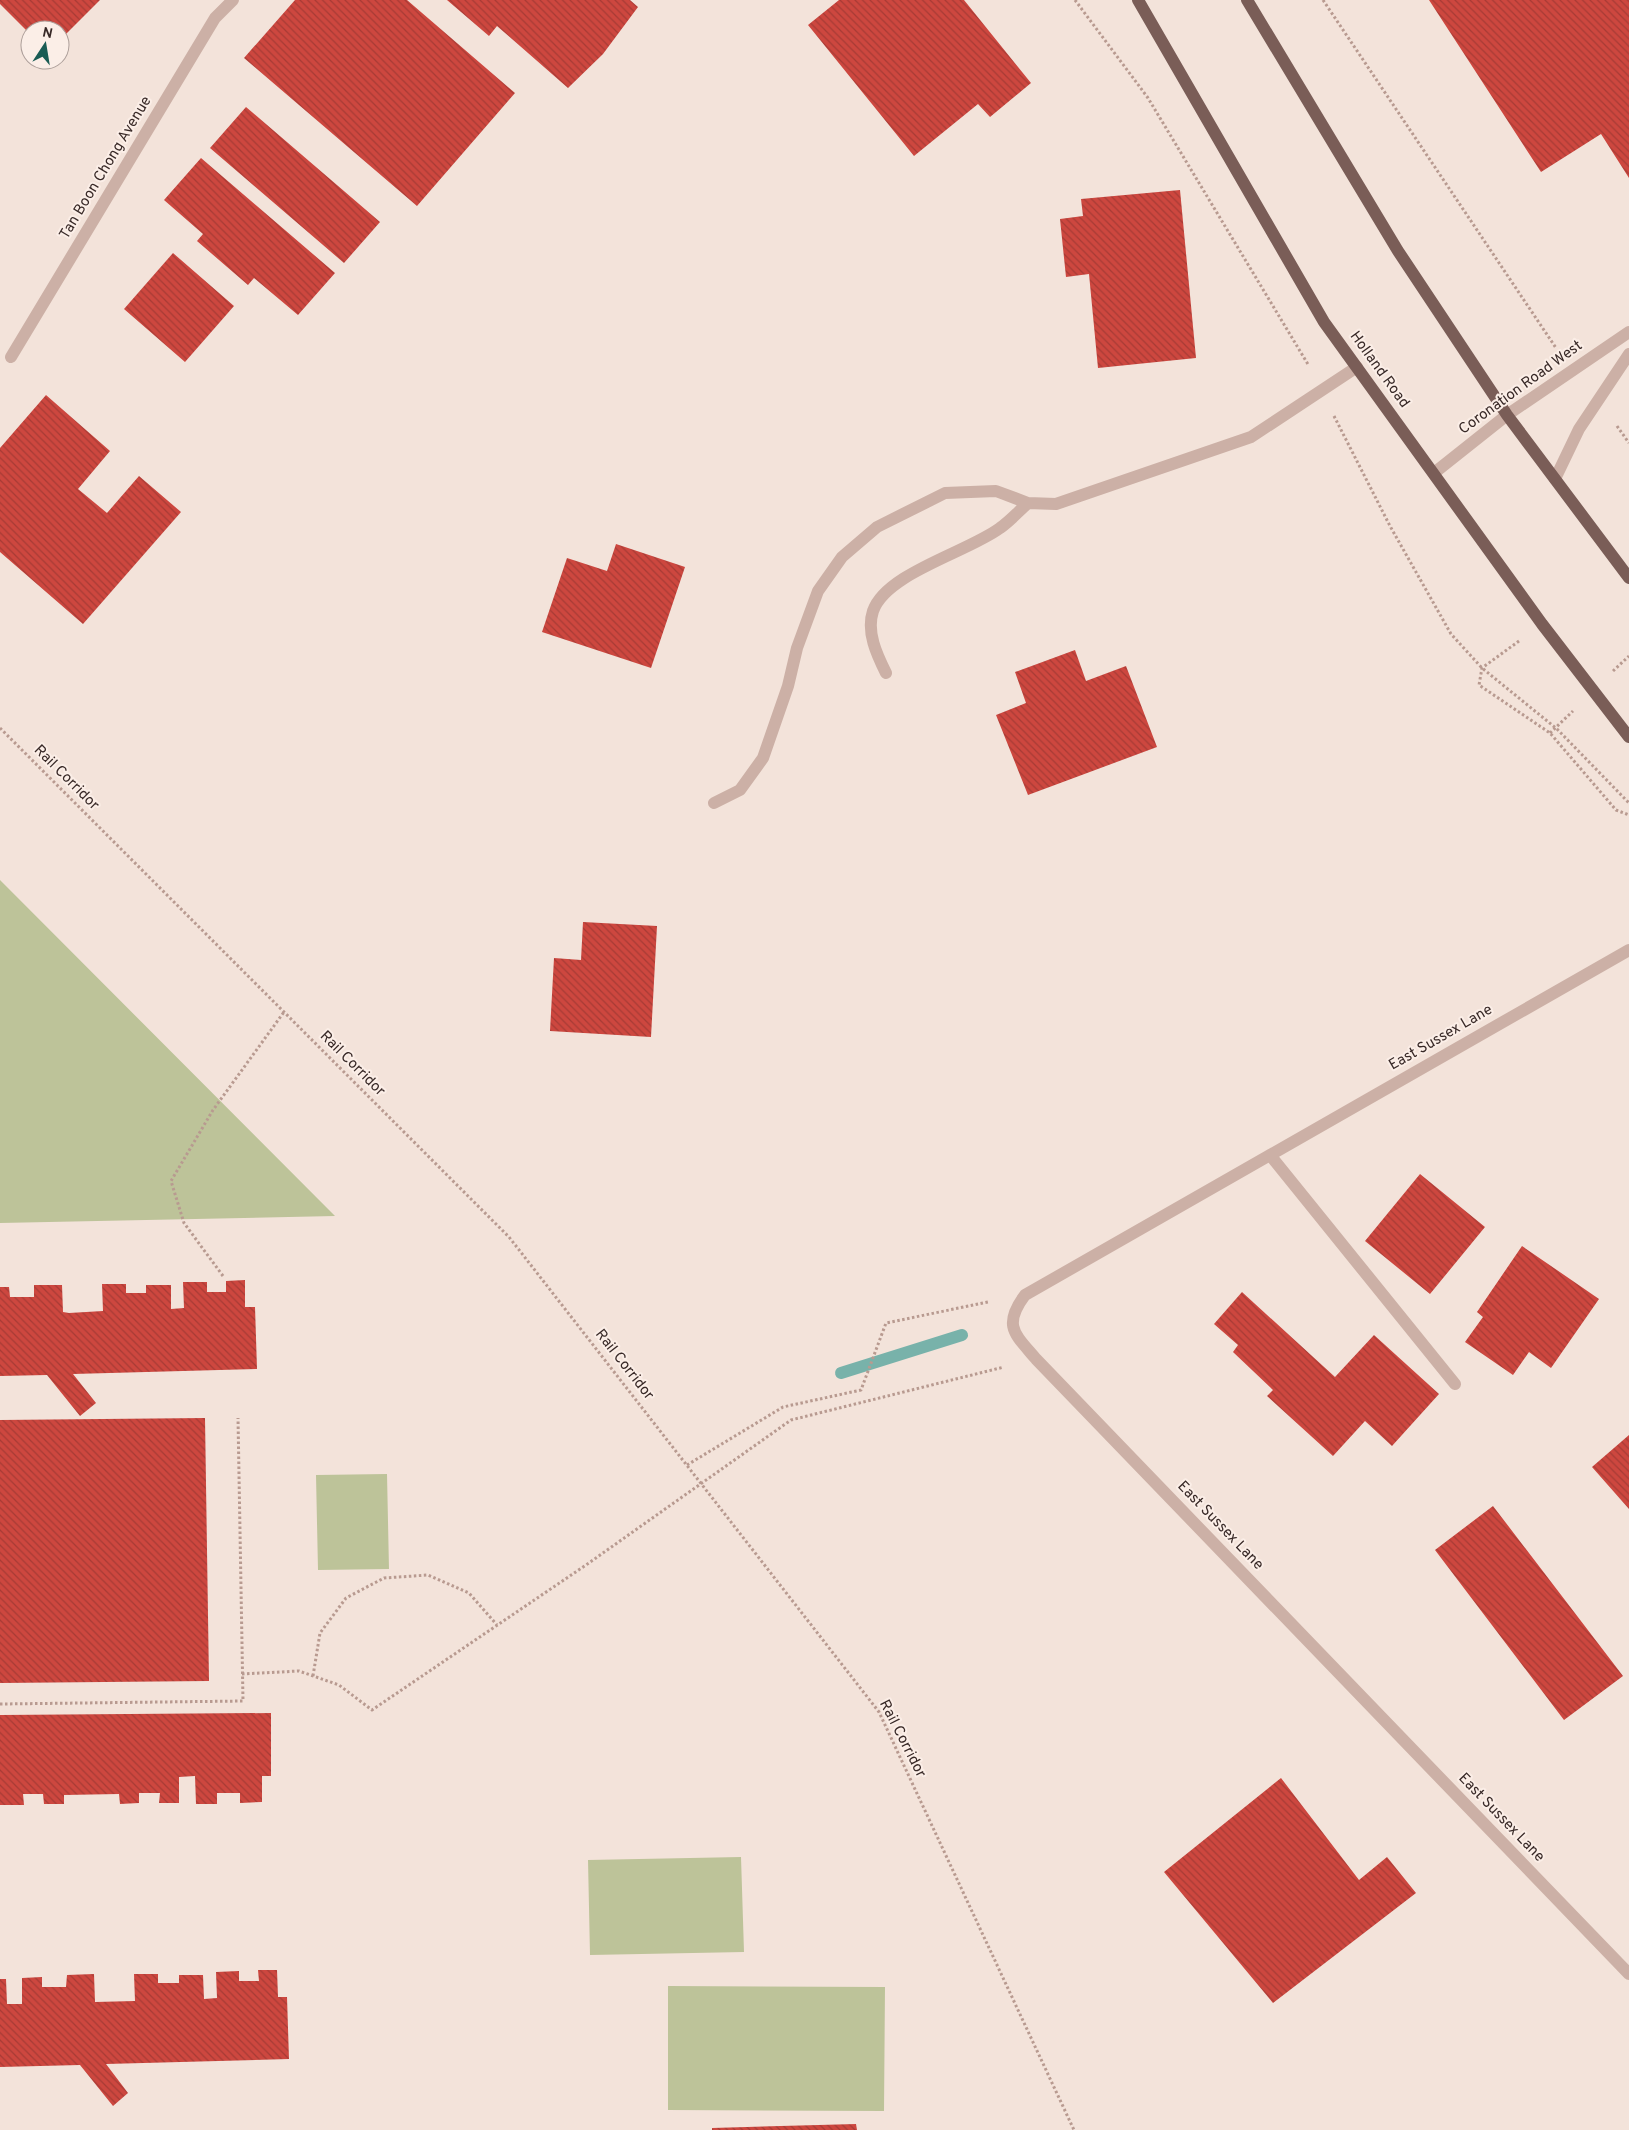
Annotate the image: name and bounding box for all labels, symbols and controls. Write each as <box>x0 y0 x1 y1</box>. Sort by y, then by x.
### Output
north arrow <box>20 20 70 70</box>
text: N <box>41 24 54 43</box>
street label: Tan Boon Chong Avenue <box>56 93 156 243</box>
street label: Holland Road <box>1345 328 1413 412</box>
street label: Coronation Road West <box>1455 337 1587 439</box>
street label: Rail Corridor <box>29 741 103 815</box>
street label: East Sussex Lane <box>1386 1001 1496 1075</box>
street label: Rail Corridor <box>315 1027 389 1101</box>
street label: Rail Corridor <box>590 1326 658 1404</box>
street label: East Sussex Lane <box>1173 1478 1267 1574</box>
street label: Rail Corridor <box>874 1697 930 1781</box>
street label: East Sussex Lane <box>1454 1770 1548 1866</box>

